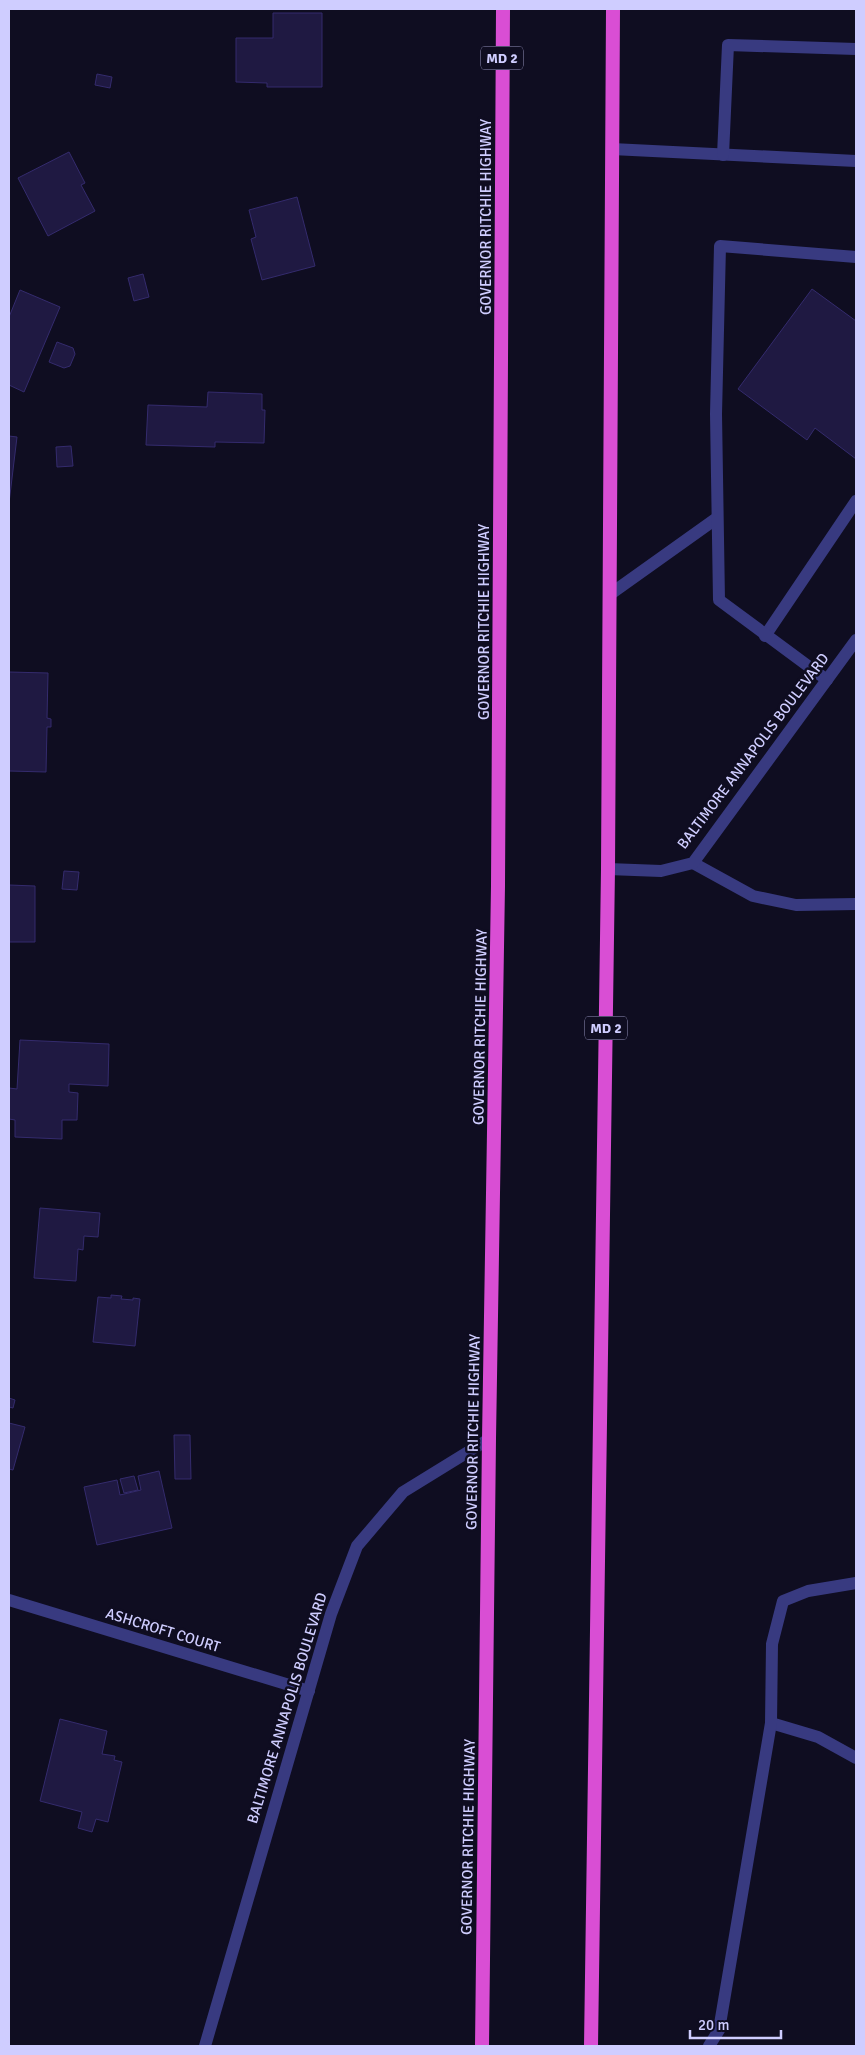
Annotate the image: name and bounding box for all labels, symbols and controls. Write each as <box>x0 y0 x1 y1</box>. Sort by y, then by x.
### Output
road number: MD 2 <box>481 46 523 70</box>
street label: GOVERNOR RITCHIE HIGHWAY <box>477 118 495 315</box>
street label: GOVERNOR RITCHIE HIGHWAY <box>475 523 493 720</box>
street label: BALTIMORE ANNAPOLIS BOULEVARD <box>673 649 833 853</box>
street label: GOVERNOR RITCHIE HIGHWAY <box>469 928 491 1125</box>
road number: MD 2 <box>585 1016 627 1040</box>
street label: GOVERNOR RITCHIE HIGHWAY <box>462 1333 484 1530</box>
street label: BALTIMORE ANNAPOLIS BOULEVARD <box>243 1590 331 1826</box>
street label: ASHCROFT COURT <box>104 1604 223 1656</box>
street label: GOVERNOR RITCHIE HIGHWAY <box>457 1738 479 1935</box>
scale bar <box>690 2008 781 2040</box>
text: 20 m <box>698 2016 729 2034</box>

